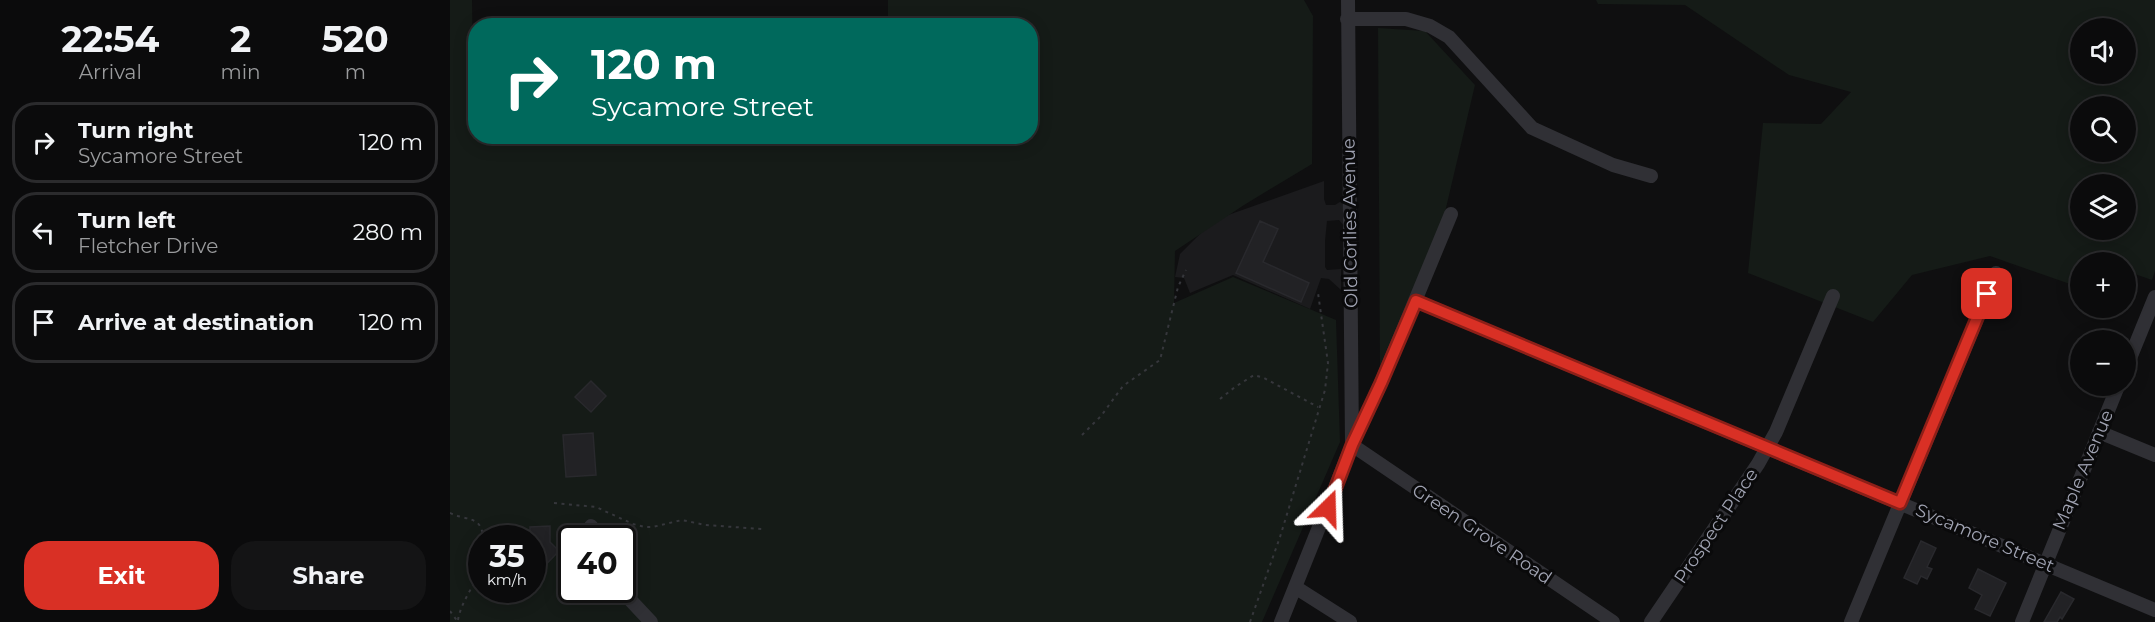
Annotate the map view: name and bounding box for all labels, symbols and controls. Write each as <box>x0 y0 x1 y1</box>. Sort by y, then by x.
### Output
text: 22:54 <box>61 17 159 61</box>
text: 2 <box>230 17 251 61</box>
text: 520 <box>322 17 389 61</box>
map controls <box>2070 18 2136 396</box>
button: sound <box>2070 18 2136 84</box>
text: 120 m <box>591 38 717 90</box>
icon: right <box>492 42 570 120</box>
text: Arrival <box>79 60 142 84</box>
text: min <box>221 60 261 84</box>
text: m <box>345 60 366 84</box>
text: Sycamore Street <box>591 90 814 123</box>
button: search <box>2070 96 2136 162</box>
text: Turn right <box>78 117 193 144</box>
icon: right <box>27 126 60 159</box>
text: 120 m <box>359 129 423 156</box>
street label: Old Corlies Avenue <box>1338 138 1362 308</box>
text: Sycamore Street <box>78 144 243 168</box>
button: layers <box>2070 174 2136 240</box>
text: Turn left <box>78 207 176 234</box>
icon: left <box>27 216 60 249</box>
text: 280 m <box>353 219 423 246</box>
text: Fletcher Drive <box>78 234 218 258</box>
button: + <box>2070 252 2136 318</box>
pin <box>1961 268 2012 319</box>
icon: arrive <box>1970 277 2003 310</box>
icon: arrive <box>27 306 60 339</box>
text: Arrive at destination <box>78 309 314 336</box>
text: 120 m <box>359 309 423 336</box>
button: − <box>2070 330 2136 396</box>
street label: Maple Avenue <box>2048 407 2118 533</box>
street label: Prospect Place <box>1669 464 1763 588</box>
position arrow <box>1296 476 1360 540</box>
street label: Green Grove Road <box>1408 479 1556 589</box>
street label: Sycamore Street <box>1912 499 2058 577</box>
speed limit sign: 40 <box>558 525 636 603</box>
text: 35 <box>489 538 525 575</box>
button: Exit <box>24 541 219 610</box>
button: Share <box>231 541 426 610</box>
text: km/h <box>487 570 527 589</box>

